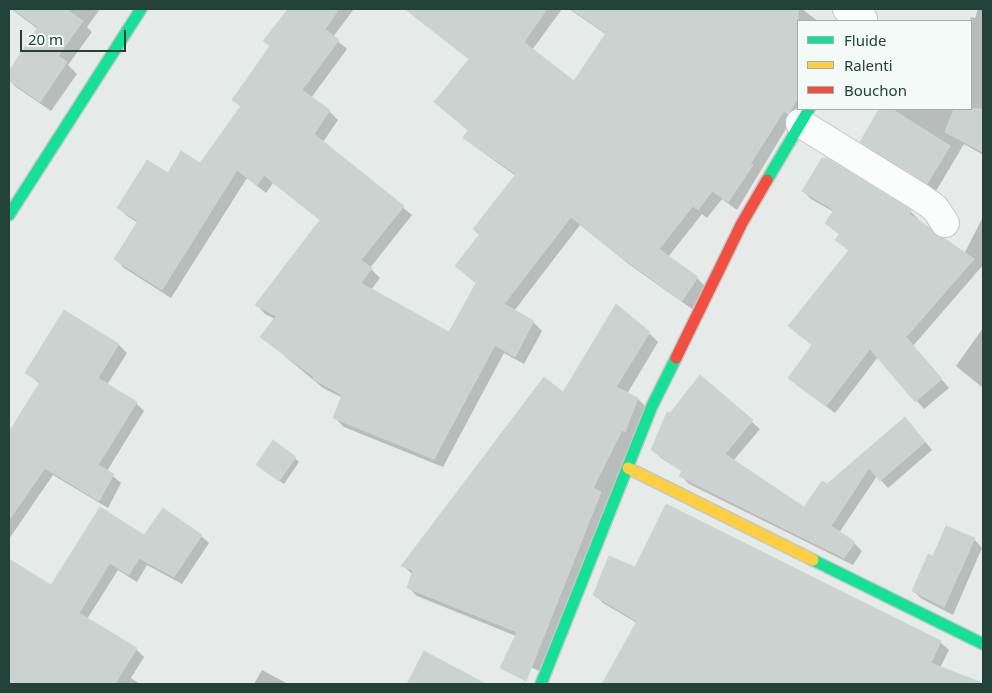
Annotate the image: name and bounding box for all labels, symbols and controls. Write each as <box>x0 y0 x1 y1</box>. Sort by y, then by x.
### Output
scale bar <box>22 20 129 52</box>
legend <box>797 20 972 110</box>
text: 20 m <box>28 29 63 49</box>
text: Fluide <box>844 30 886 50</box>
text: Ralenti <box>844 55 893 75</box>
text: Bouchon <box>844 80 907 100</box>

